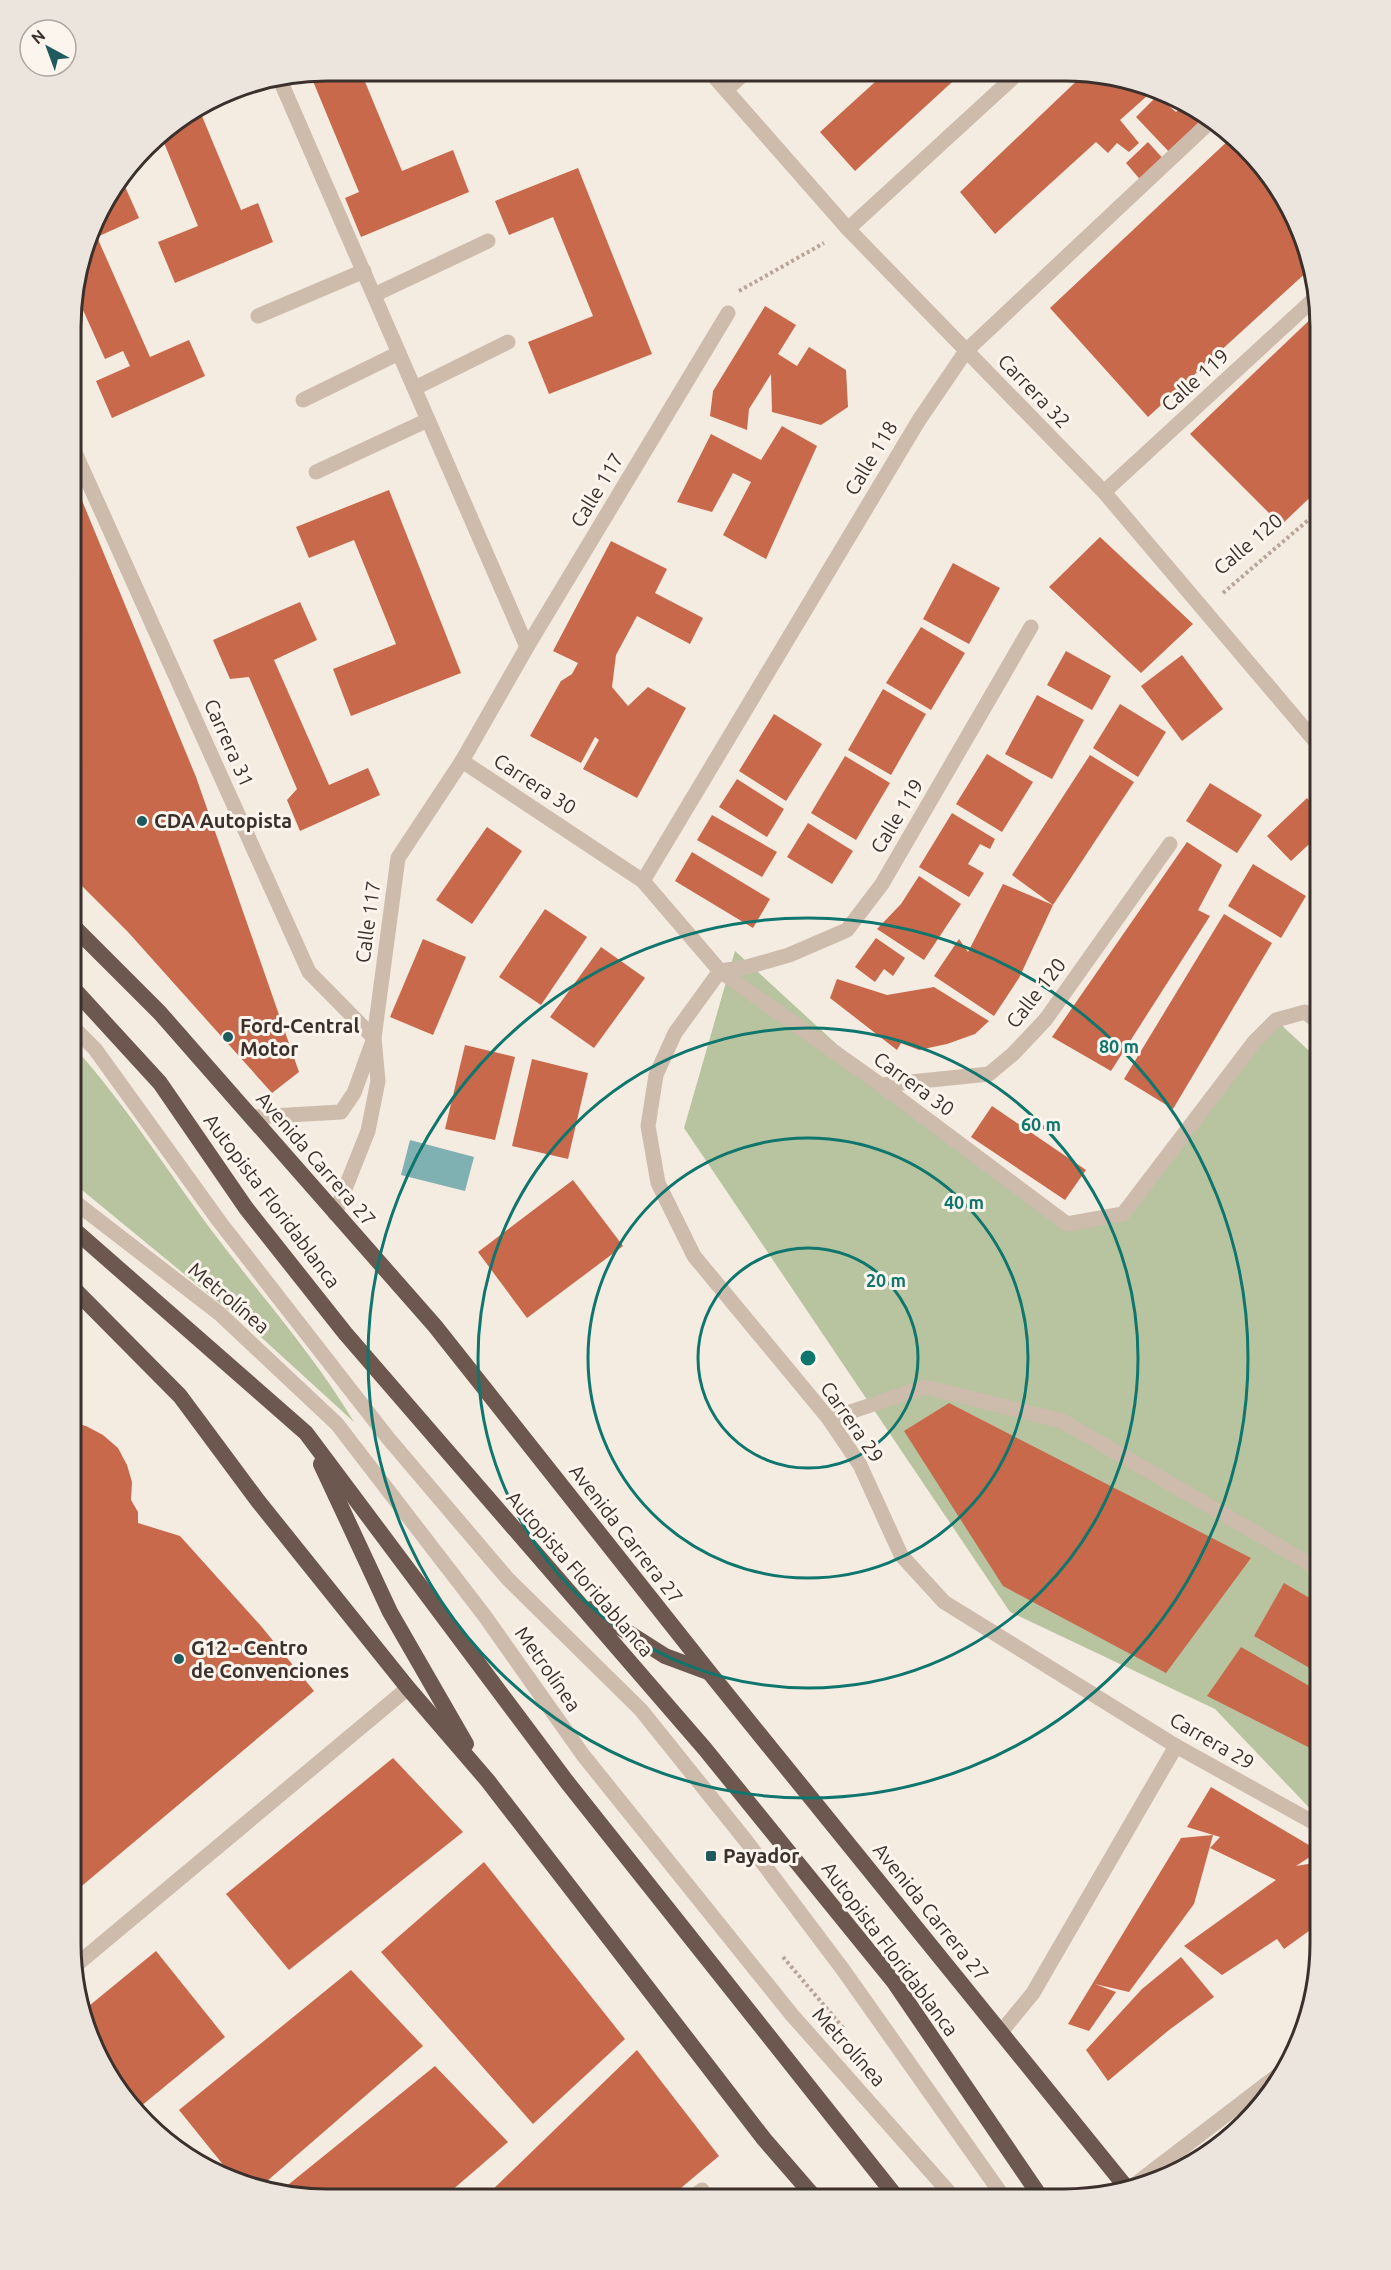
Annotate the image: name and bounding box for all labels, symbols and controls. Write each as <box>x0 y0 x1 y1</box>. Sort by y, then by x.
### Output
north arrow <box>18 18 78 78</box>
text: N <box>28 26 49 47</box>
street label: Calle 119 <box>1156 343 1233 416</box>
street label: Carrera 32 <box>994 349 1075 432</box>
street label: Calle 118 <box>839 416 902 499</box>
street label: Calle 117 <box>565 448 628 531</box>
street label: Calle 120 <box>1209 508 1287 579</box>
street label: Carrera 31 <box>200 695 259 790</box>
street label: Carrera 30 <box>490 748 581 819</box>
street label: Calle 119 <box>865 774 928 857</box>
place label: CDA Autopista <box>154 809 292 832</box>
marker: CDA Autopista <box>135 814 149 828</box>
street label: Calle 117 <box>350 879 385 964</box>
street label: Calle 120 <box>1001 953 1070 1032</box>
place label: Ford-Central Motor <box>240 1014 359 1060</box>
marker: Ford-Central Motor <box>221 1030 235 1044</box>
text: 80 m <box>1099 1036 1139 1056</box>
street label: Carrera 30 <box>870 1047 959 1120</box>
street label: Avenida Carrera 27 <box>252 1087 381 1230</box>
street label: Autopista Floridablanca <box>199 1109 345 1292</box>
text: 60 m <box>1021 1114 1061 1134</box>
text: 40 m <box>944 1192 984 1212</box>
street label: Metrolínea <box>184 1257 274 1338</box>
text: 20 m <box>866 1270 906 1290</box>
centre of rings <box>798 1348 818 1368</box>
street label: Carrera 29 <box>816 1377 889 1467</box>
street label: Avenida Carrera 27 <box>565 1460 688 1608</box>
street label: Autopista Floridablanca <box>502 1486 659 1661</box>
street label: Metrolínea <box>511 1622 586 1716</box>
place label: G12 - Centro de Convenciones <box>191 1636 349 1682</box>
marker: G12 - Centro de Convenciones <box>172 1652 186 1666</box>
street label: Carrera 29 <box>1166 1707 1259 1774</box>
street label: Avenida Carrera 27 <box>869 1838 994 1985</box>
place label: Payador <box>723 1844 800 1867</box>
marker: Payador <box>704 1849 718 1863</box>
street label: Autopista Floridablanca <box>817 1857 963 2040</box>
street label: Metrolínea <box>808 2002 891 2091</box>

